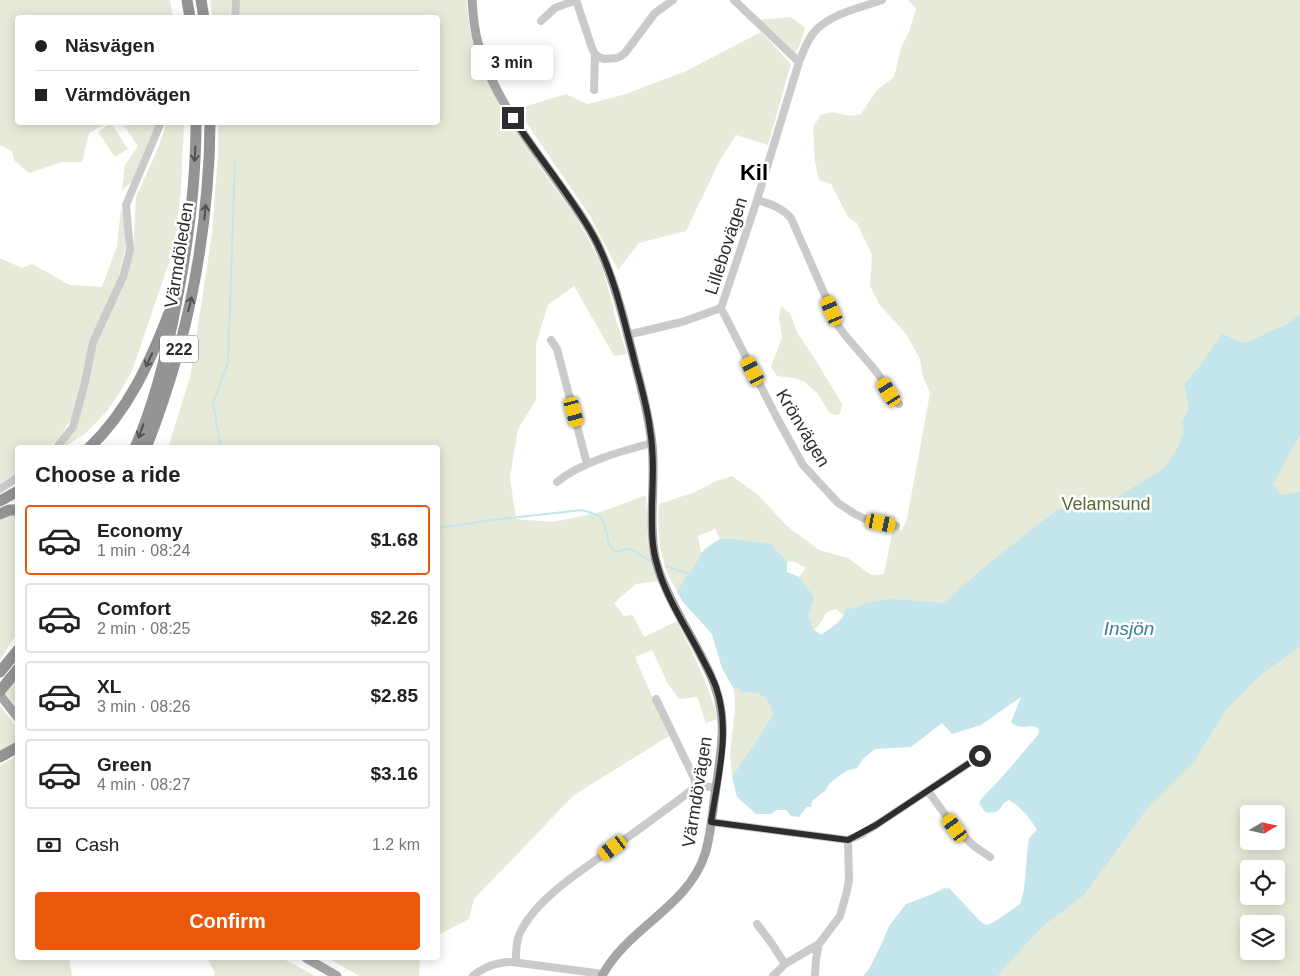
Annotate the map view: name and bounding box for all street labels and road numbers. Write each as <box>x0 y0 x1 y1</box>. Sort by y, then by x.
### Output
street label: Lillebovägen <box>701 195 751 297</box>
street label: Värmdöleden <box>161 201 197 309</box>
road number: 222 <box>160 336 198 362</box>
street label: Krönvägen <box>772 386 834 470</box>
street label: Värmdövägen <box>678 735 716 849</box>

